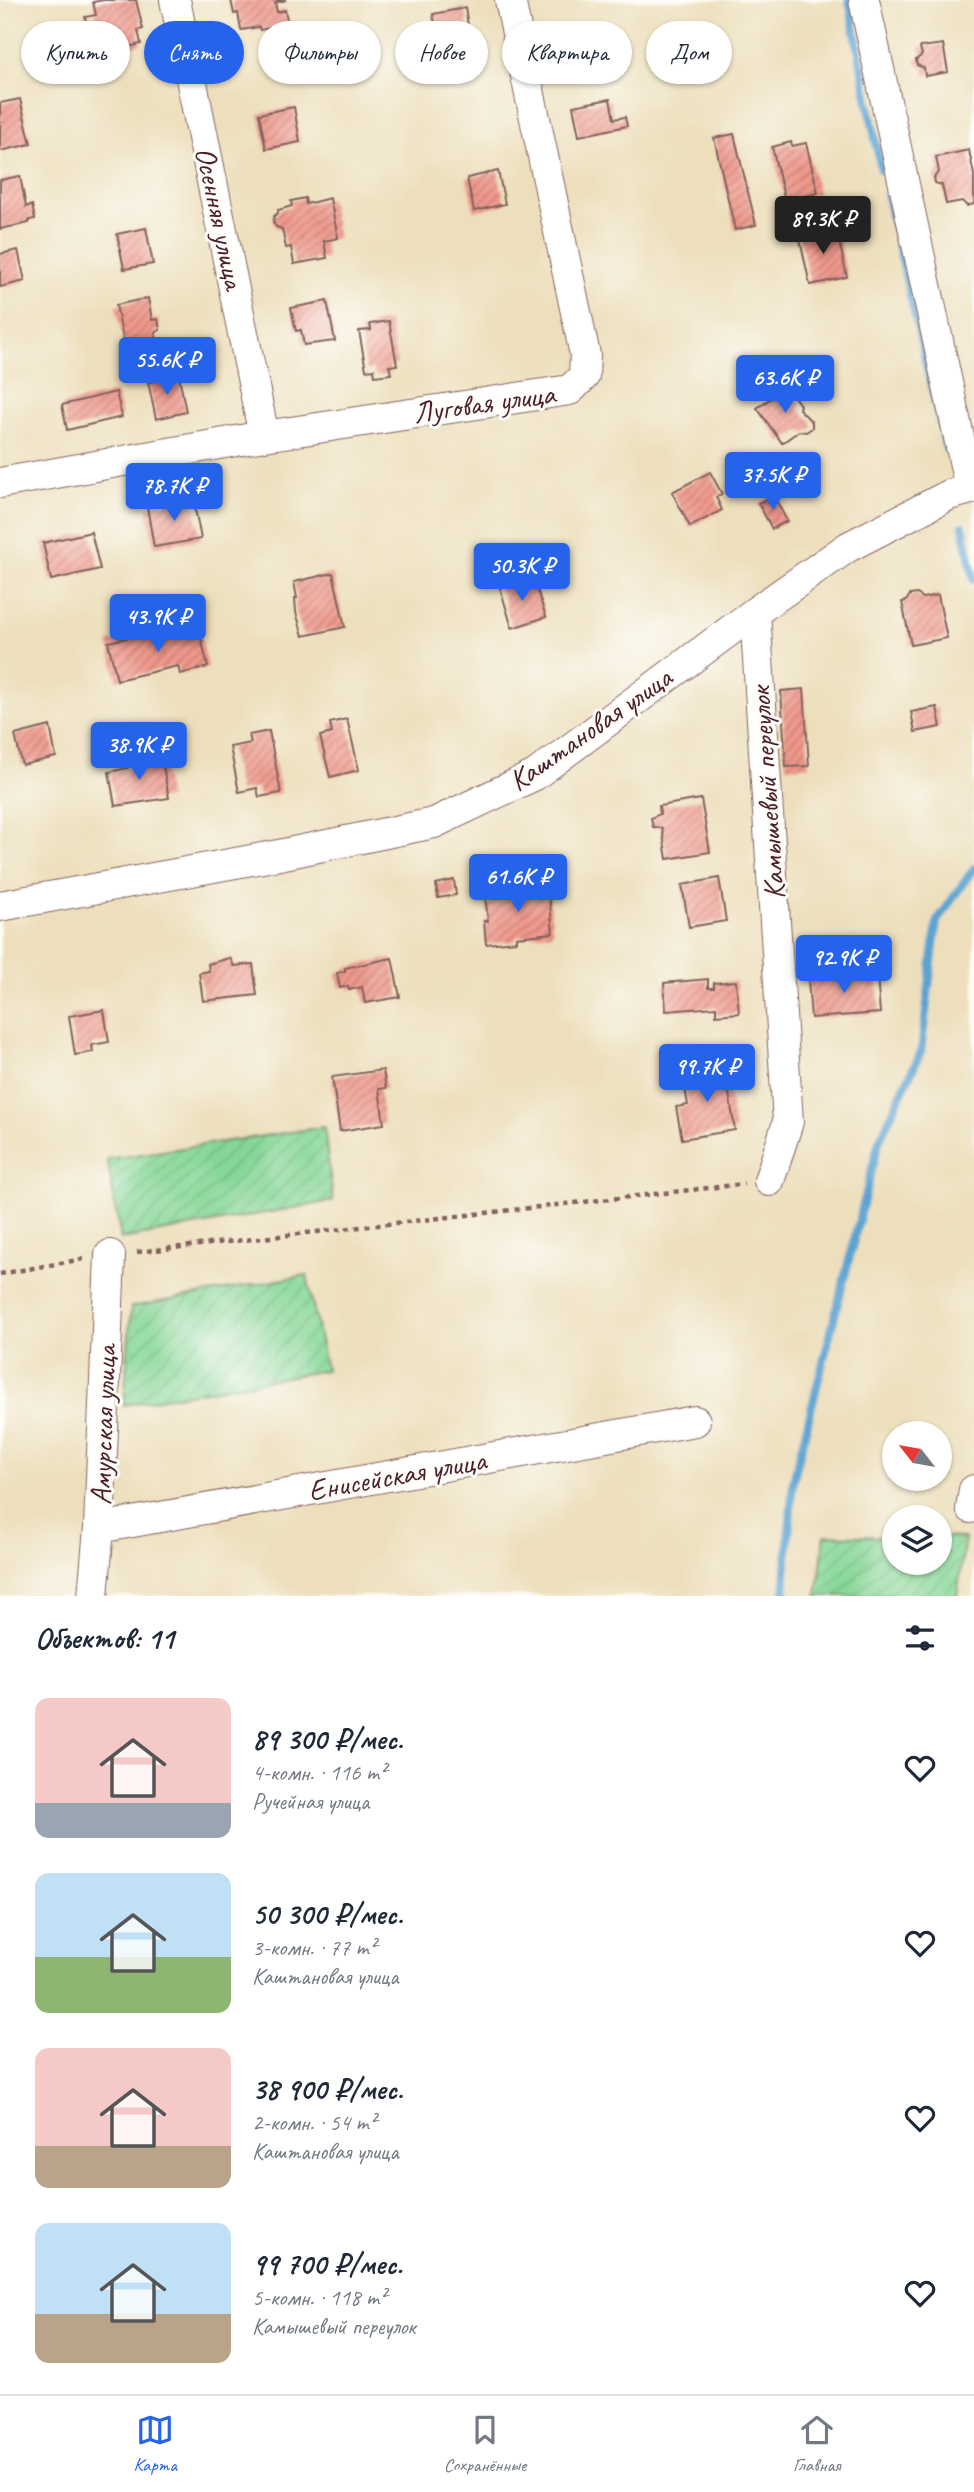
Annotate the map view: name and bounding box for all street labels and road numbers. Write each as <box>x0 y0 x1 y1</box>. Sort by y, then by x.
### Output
street label: Осенняя улица <box>186 144 254 295</box>
street label: Луговая улица <box>411 374 559 432</box>
street label: Каштановая улица <box>501 658 681 799</box>
street label: Камышевый переулок <box>740 682 793 901</box>
street label: Амурская улица <box>81 1342 125 1505</box>
street label: Енисейская улица <box>305 1440 491 1509</box>

